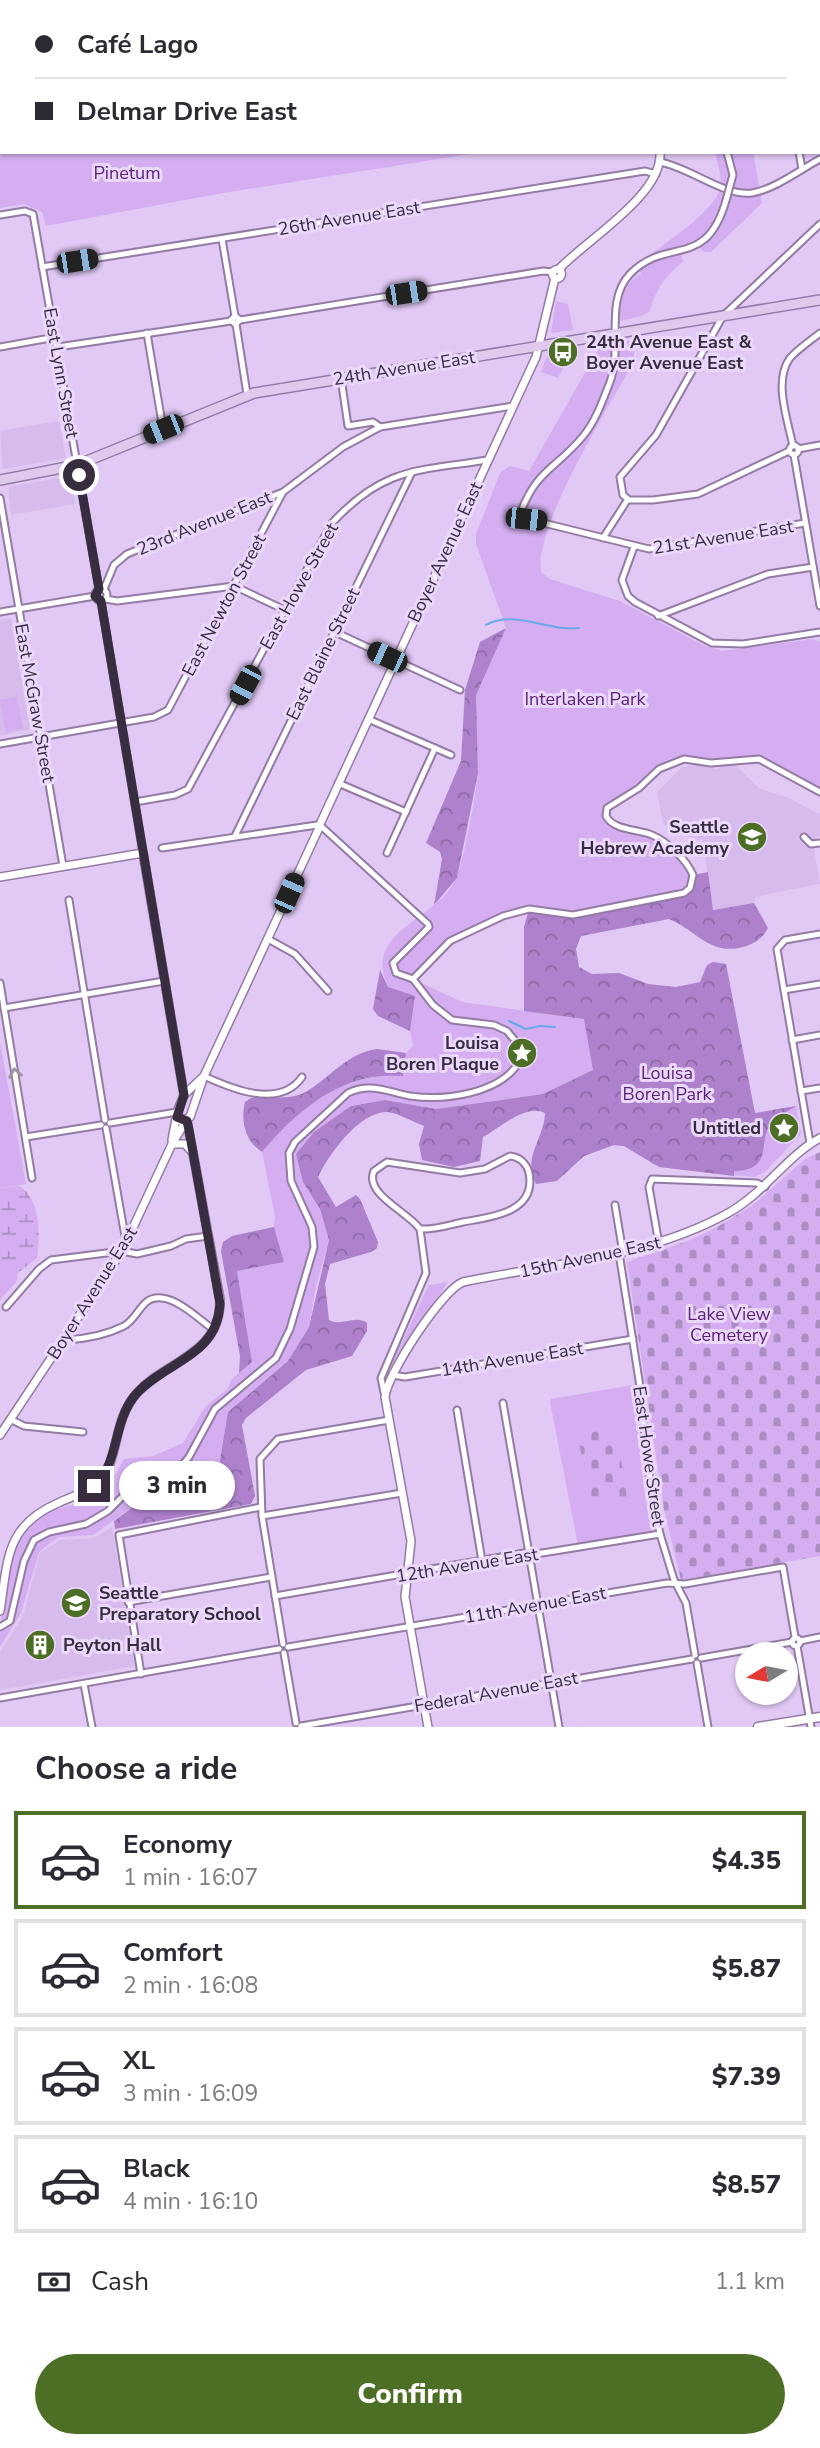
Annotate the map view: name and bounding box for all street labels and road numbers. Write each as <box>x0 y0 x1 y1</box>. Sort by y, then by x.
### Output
street label: 26th Avenue East <box>276 195 422 241</box>
street label: East Lynn Street <box>38 306 84 441</box>
street label: 24th Avenue East <box>331 345 477 391</box>
street label: Boyer Avenue East <box>402 477 488 626</box>
street label: 23rd Avenue East <box>133 485 276 561</box>
street label: 21st Avenue East <box>651 514 796 560</box>
street label: East Howe Street <box>254 518 344 654</box>
street label: East Newton Street <box>176 529 272 680</box>
street label: East Blaine Street <box>281 583 366 724</box>
street label: East McGraw Street <box>9 622 61 785</box>
street label: Boyer Avenue East <box>41 1221 143 1364</box>
street label: 15th Avenue East <box>517 1230 663 1284</box>
street label: 14th Avenue East <box>439 1336 585 1382</box>
street label: East Howe Street <box>627 1384 671 1528</box>
street label: 12th Avenue East <box>394 1542 540 1588</box>
street label: 11th Avenue East <box>462 1581 608 1629</box>
street label: Federal Avenue East <box>412 1666 580 1718</box>

